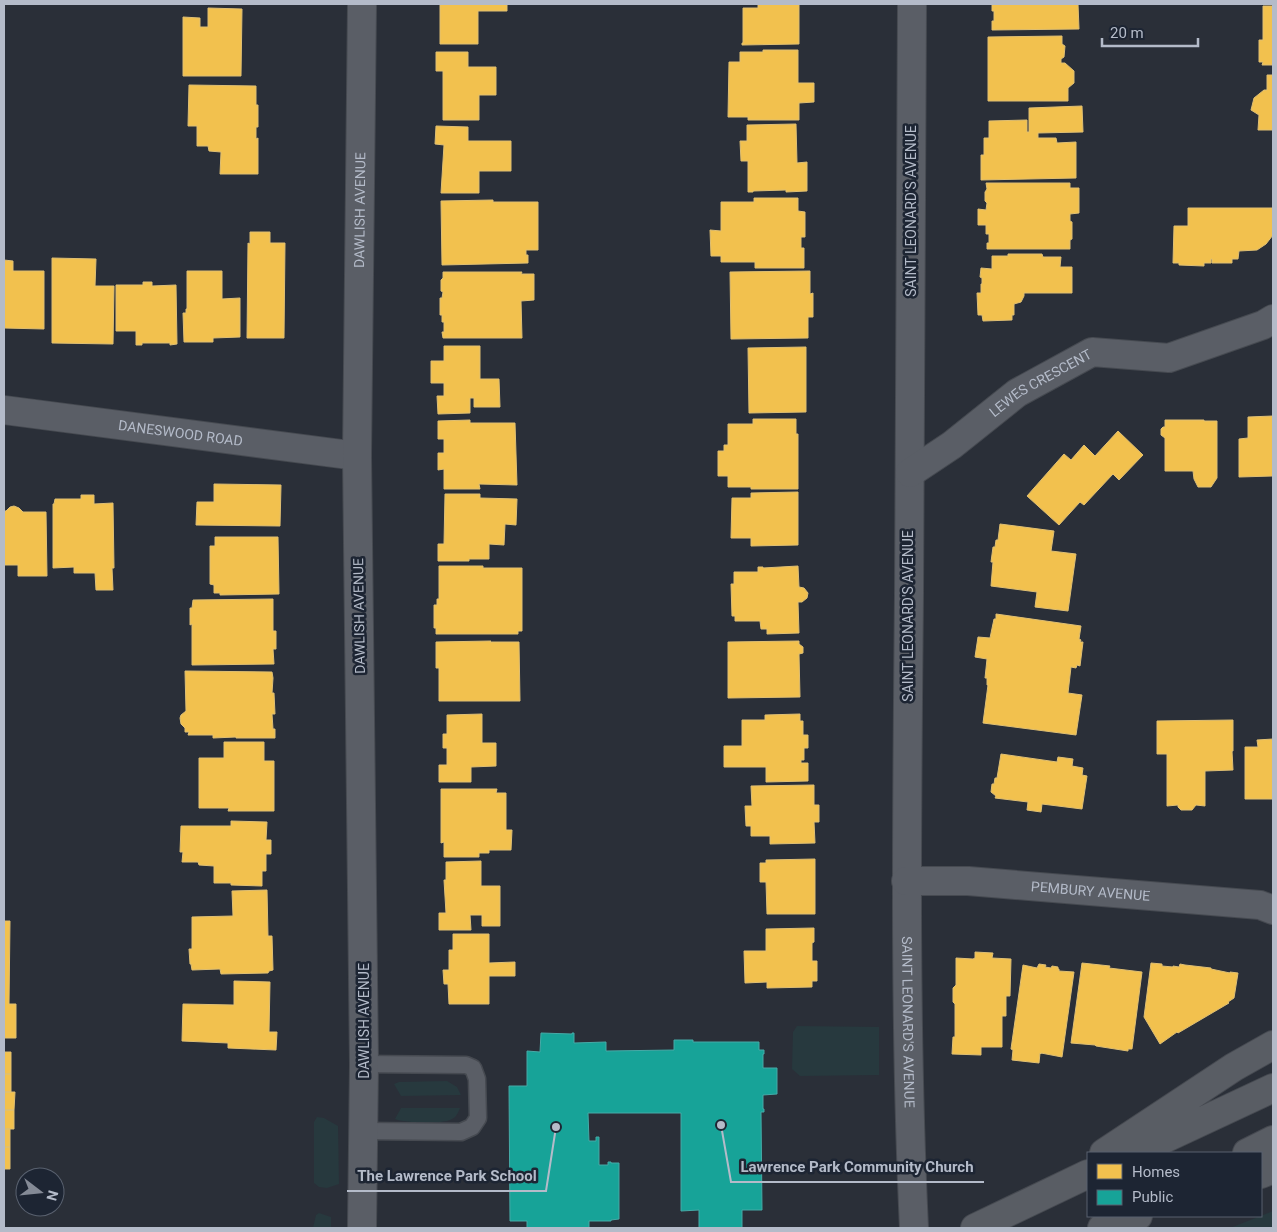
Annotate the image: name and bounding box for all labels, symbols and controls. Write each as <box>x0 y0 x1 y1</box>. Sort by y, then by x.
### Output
scale bar <box>1102 15 1198 47</box>
text: 20 m <box>1110 24 1144 42</box>
street label: SAINT LEONARD'S AVENUE <box>903 125 919 297</box>
street label: DAWLISH AVENUE <box>351 152 368 268</box>
street label: LEWES CRESCENT <box>986 345 1095 420</box>
street label: DANESWOOD ROAD <box>117 417 244 449</box>
street label: SAINT LEONARD'S AVENUE <box>900 530 916 702</box>
street label: DAWLISH AVENUE <box>350 558 368 674</box>
street label: PEMBURY AVENUE <box>1030 878 1151 904</box>
street label: SAINT LEONARD'S AVENUE <box>899 936 918 1108</box>
street label: DAWLISH AVENUE <box>356 963 372 1079</box>
callout: Lawrence Park Community Church <box>731 1152 984 1182</box>
legend <box>1087 1152 1262 1217</box>
text: Lawrence Park Community Church <box>740 1158 974 1176</box>
callout: The Lawrence Park School <box>347 1161 546 1191</box>
text: Homes <box>1132 1163 1180 1181</box>
north arrow <box>15 1167 65 1217</box>
text: The Lawrence Park School <box>357 1167 537 1185</box>
text: Public <box>1132 1188 1173 1206</box>
text: N <box>43 1189 62 1203</box>

